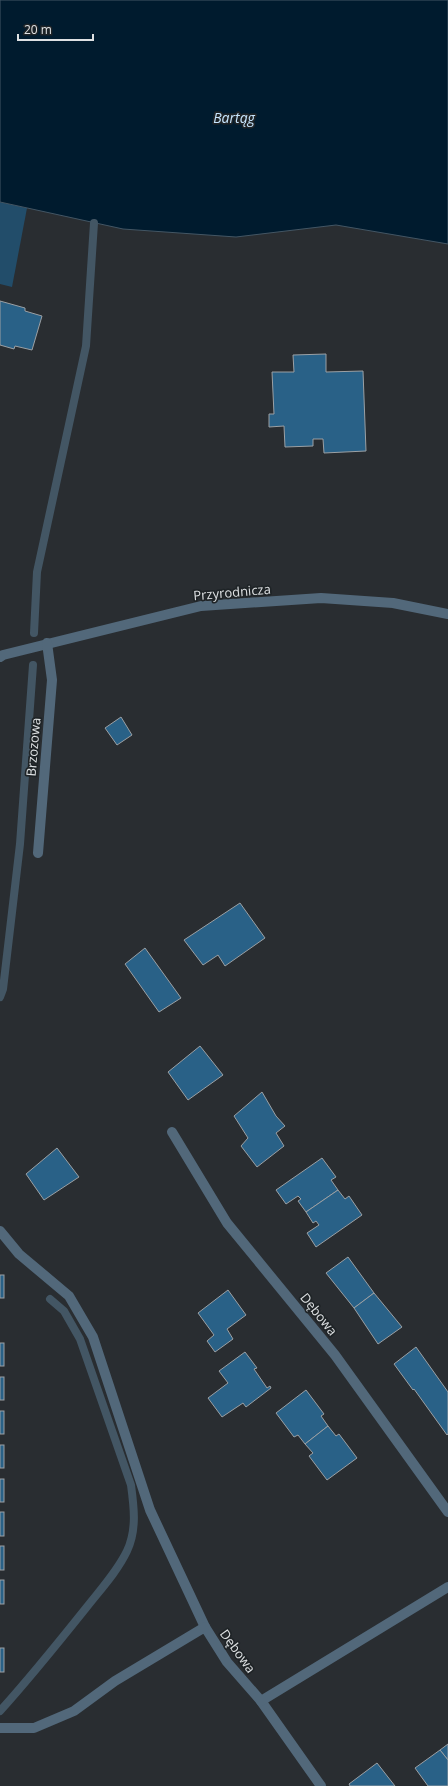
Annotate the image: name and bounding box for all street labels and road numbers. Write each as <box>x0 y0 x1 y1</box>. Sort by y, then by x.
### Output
street label: Przyrodnicza <box>193 580 271 604</box>
street label: Brzozowa <box>21 717 45 777</box>
street label: Dębowa <box>296 1289 342 1339</box>
street label: Dębowa <box>216 1626 260 1676</box>

